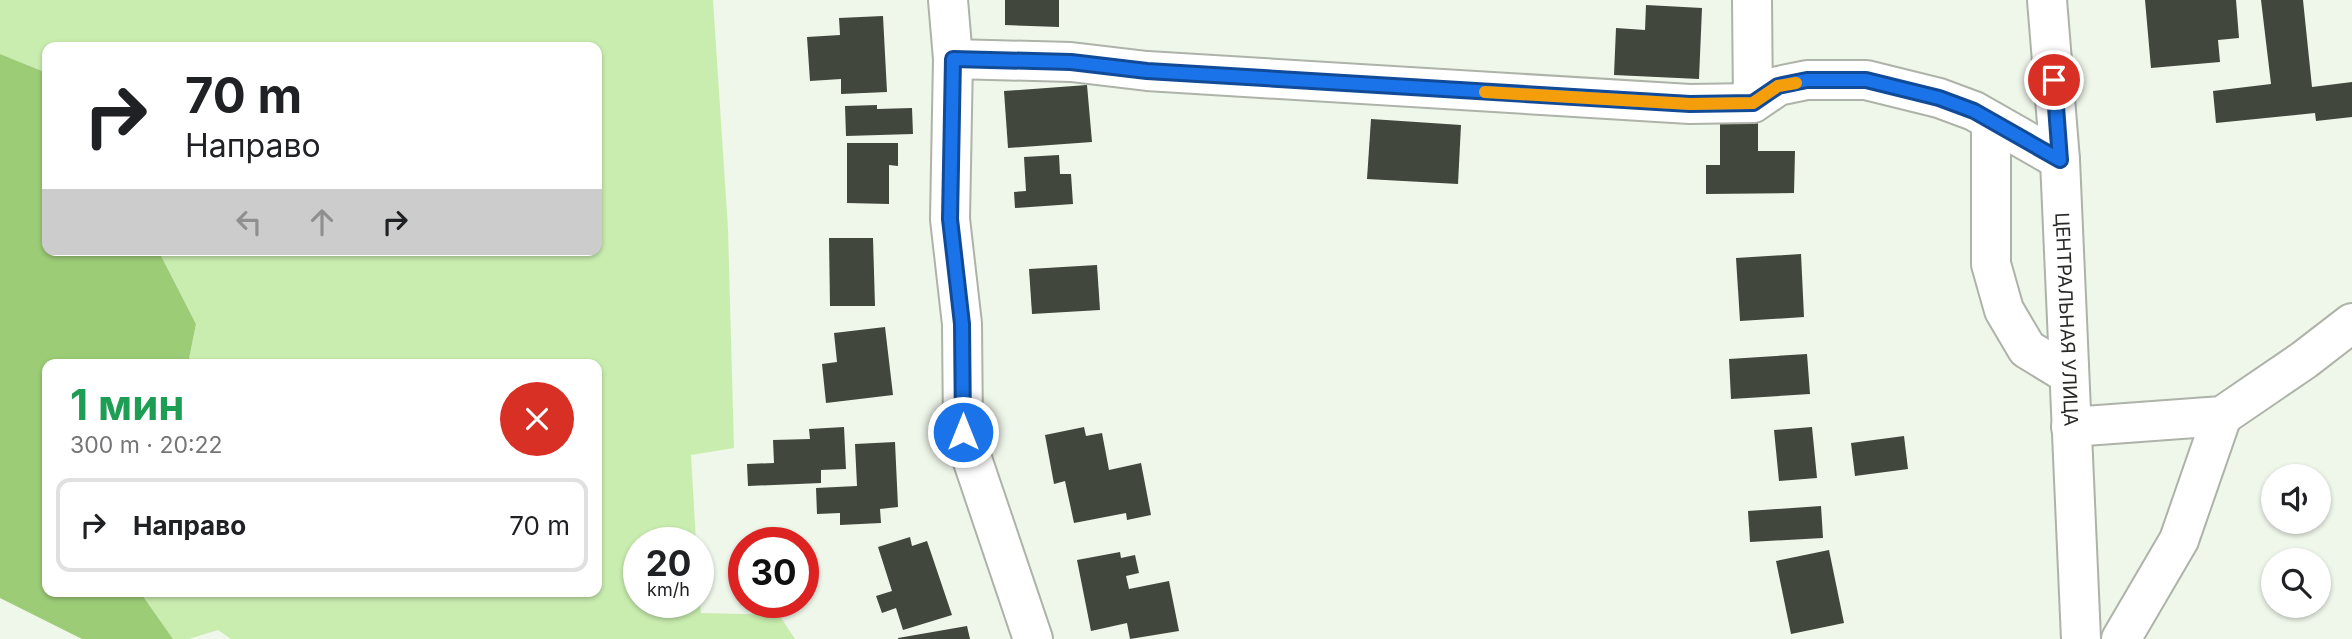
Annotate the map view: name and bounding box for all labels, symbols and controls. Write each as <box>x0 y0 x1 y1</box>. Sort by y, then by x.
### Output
pin <box>2024 50 2084 110</box>
icon: arrive <box>2035 61 2073 99</box>
text: 70 m <box>185 66 302 125</box>
icon: right <box>70 70 161 161</box>
text: Направо <box>185 126 321 165</box>
icon: left <box>230 203 268 241</box>
icon: ahead <box>303 203 341 241</box>
icon: right <box>376 203 414 241</box>
street label: ЦЕНТРАЛЬНАЯ УЛИЦА <box>2051 212 2083 427</box>
text: 1 мин <box>70 379 184 430</box>
button: close <box>500 382 574 456</box>
position arrow <box>926 395 1000 469</box>
text: 300 m · 20:22 <box>70 431 223 459</box>
map controls <box>2261 464 2331 618</box>
button: sound <box>2261 464 2331 534</box>
icon: right <box>74 506 112 544</box>
text: Направо <box>133 510 246 541</box>
text: 70 m <box>509 510 570 541</box>
speed limit sign: 30 <box>728 527 819 618</box>
text: 20 <box>646 542 691 584</box>
button: search <box>2261 548 2331 618</box>
text: km/h <box>647 579 690 600</box>

